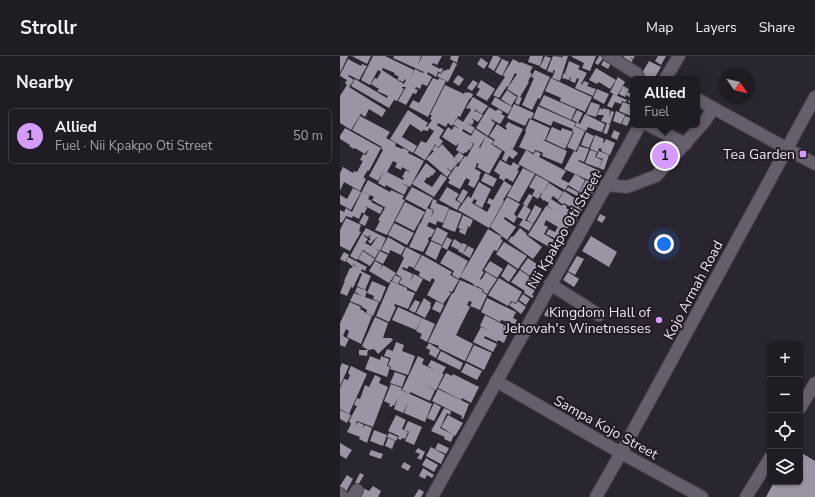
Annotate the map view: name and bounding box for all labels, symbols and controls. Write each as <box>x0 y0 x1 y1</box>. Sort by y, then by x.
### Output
text: Strollr <box>20 15 77 41</box>
text: Map <box>646 18 673 37</box>
text: Layers <box>695 18 737 37</box>
text: Share <box>759 18 795 37</box>
north arrow <box>719 68 755 104</box>
text: Nearby <box>16 71 73 94</box>
popup <box>630 76 700 128</box>
text: Allied <box>644 83 686 103</box>
text: Fuel <box>644 103 669 121</box>
text: Allied <box>55 117 97 137</box>
text: 1 <box>26 127 34 145</box>
text: 50 m <box>293 127 323 145</box>
text: Fuel · Nii Kpakpo Oti Street <box>55 137 212 155</box>
pin: 1 <box>652 141 678 171</box>
place label: Tea Garden <box>723 145 795 164</box>
marker: Tea Garden <box>798 149 808 159</box>
street label: Nii Kpakpo Oti Street <box>523 168 606 292</box>
your location <box>654 234 674 254</box>
street label: Kojo Armah Road <box>659 237 728 343</box>
place label: Kingdom Hall of Jehovah's Winetnesses <box>505 303 651 338</box>
marker: Kingdom Hall of Jehovah's Winetnesses <box>654 315 664 325</box>
map controls <box>767 341 803 485</box>
button: + <box>767 341 803 377</box>
button: − <box>767 377 803 413</box>
street label: Sampa Kojo Street <box>550 391 661 464</box>
button: locate <box>767 413 803 449</box>
button: layers <box>767 449 803 485</box>

